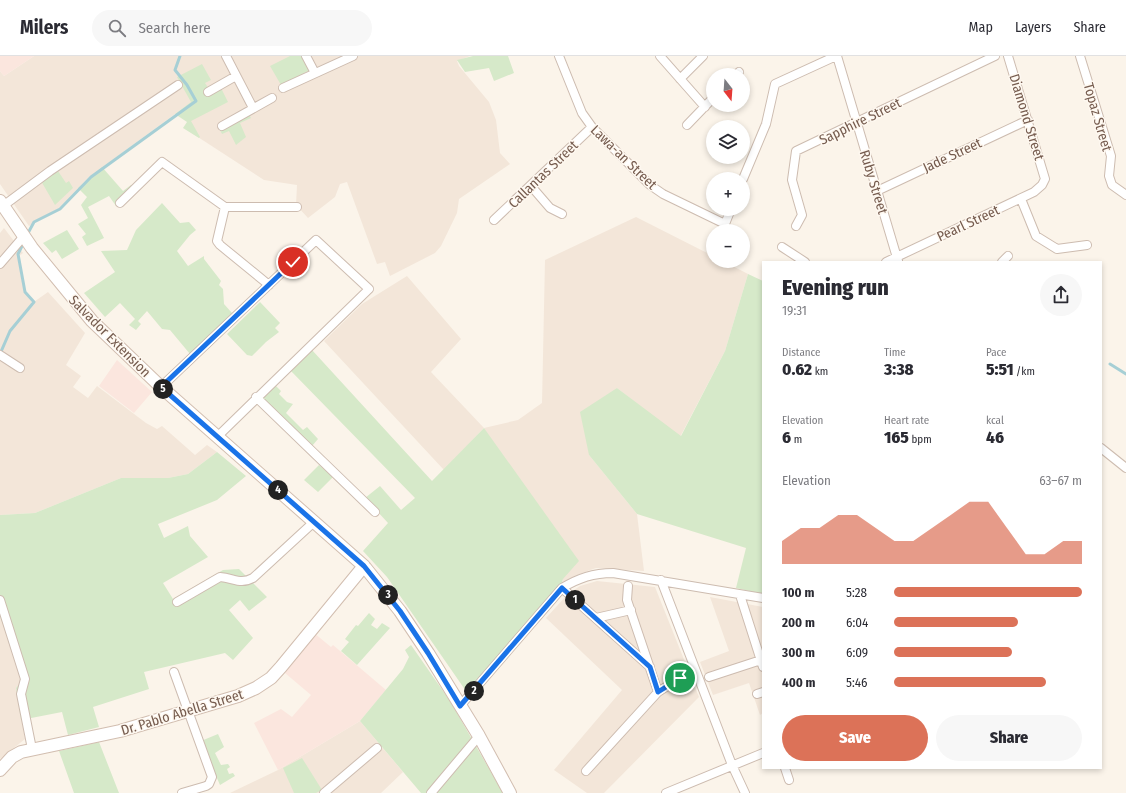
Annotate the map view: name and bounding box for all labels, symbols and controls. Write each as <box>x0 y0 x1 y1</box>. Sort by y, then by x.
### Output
search box <box>92 10 372 46</box>
text: Milers <box>20 16 68 39</box>
icon: search <box>106 17 128 39</box>
text: Search here <box>138 19 211 37</box>
text: Map <box>969 19 993 36</box>
text: Layers <box>1015 19 1051 36</box>
text: Share <box>1073 19 1106 36</box>
north arrow <box>706 68 750 112</box>
map controls <box>706 68 750 268</box>
street label: Diamond Street <box>1005 72 1048 163</box>
street label: Topaz Street <box>1080 81 1116 154</box>
street label: Sapphire Street <box>817 94 904 149</box>
button: layers <box>706 120 750 164</box>
street label: Lawa-an Street <box>587 122 661 193</box>
street label: Jade Street <box>920 134 985 176</box>
street label: Callantas Street <box>505 137 582 212</box>
street label: Ruby Street <box>856 148 891 217</box>
button: + <box>706 172 750 216</box>
street label: Pearl Street <box>934 201 1002 245</box>
button: − <box>706 224 750 268</box>
pin <box>276 245 310 279</box>
icon: check <box>282 251 304 273</box>
text: Evening run <box>782 274 889 301</box>
button: share <box>1040 274 1082 316</box>
street label: Salvador Extension <box>65 292 154 381</box>
text: 19:31 <box>782 303 807 318</box>
text: Distance <box>782 346 821 359</box>
text: Time <box>884 346 906 359</box>
text: Pace <box>986 346 1007 359</box>
text: 0.62 <box>782 359 812 380</box>
text: 3:38 <box>884 359 914 380</box>
text: 5:51 <box>986 359 1014 380</box>
text: km <box>812 365 828 378</box>
text: /km <box>1014 365 1035 378</box>
pin: 5 <box>153 379 173 399</box>
text: 5 <box>160 382 166 395</box>
text: Elevation <box>782 414 823 427</box>
text: Heart rate <box>884 414 929 427</box>
text: kcal <box>986 414 1004 427</box>
text: 6 <box>782 427 791 448</box>
text: 165 <box>884 427 909 448</box>
text: 46 <box>986 427 1004 448</box>
text: m <box>791 433 802 446</box>
text: bpm <box>909 433 932 446</box>
text: Elevation <box>782 473 831 488</box>
text: 63–67 m <box>1039 473 1082 488</box>
pin: 4 <box>268 480 288 500</box>
text: 4 <box>275 483 281 496</box>
pin: 3 <box>378 585 398 605</box>
text: 100 m <box>782 585 814 600</box>
text: 5:28 <box>846 585 867 600</box>
text: 3 <box>385 588 391 601</box>
pin: 1 <box>565 590 585 610</box>
text: 1 <box>573 593 577 606</box>
text: 200 m <box>782 615 815 630</box>
text: 6:04 <box>846 615 868 630</box>
text: 300 m <box>782 645 815 660</box>
text: 6:09 <box>846 645 868 660</box>
pin <box>663 661 697 695</box>
icon: arrive <box>669 667 691 689</box>
text: 400 m <box>782 675 816 690</box>
text: 5:46 <box>846 675 867 690</box>
pin: 2 <box>464 681 484 701</box>
text: 2 <box>471 684 477 697</box>
street label: Dr. Pablo Abella Street <box>119 686 246 739</box>
button: Save <box>782 715 928 761</box>
button: Share <box>936 715 1082 761</box>

